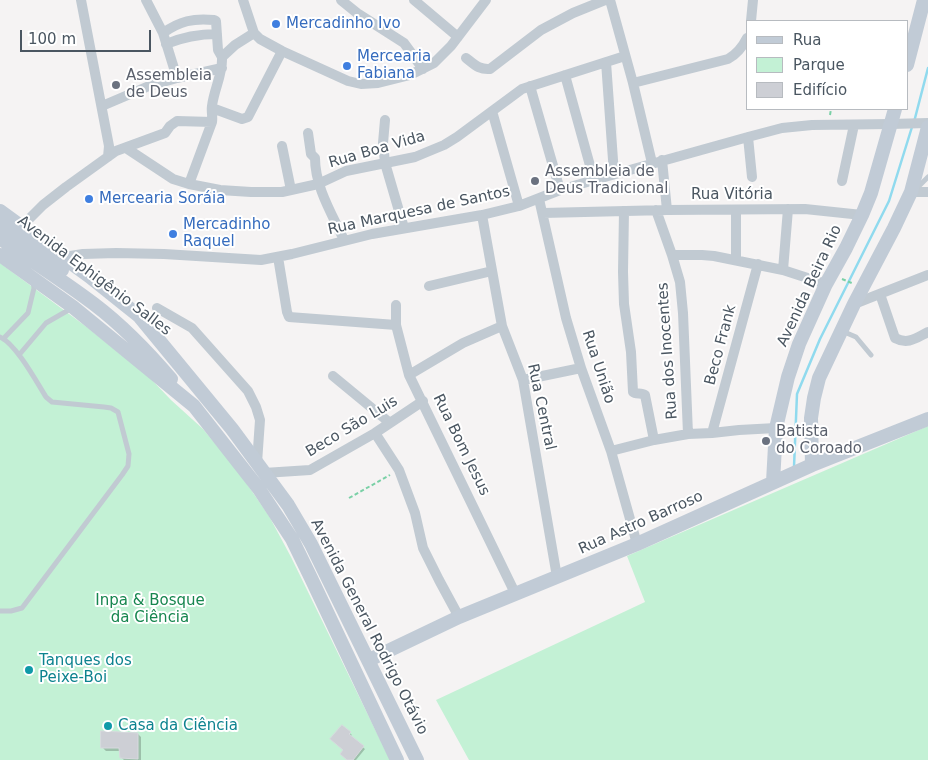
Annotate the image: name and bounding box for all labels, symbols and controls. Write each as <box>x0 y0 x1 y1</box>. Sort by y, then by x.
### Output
place label: Mercadinho Ivo <box>286 15 401 33</box>
marker: Mercadinho Ivo <box>270 18 282 30</box>
scale bar <box>22 20 154 52</box>
legend <box>746 20 908 110</box>
text: 100 m <box>28 30 76 48</box>
text: Rua <box>793 31 821 49</box>
place label: Mercearia Fabiana <box>357 48 431 83</box>
text: Parque <box>793 56 845 74</box>
marker: Mercearia Fabiana <box>341 60 353 72</box>
place label: Assembleia de Deus <box>126 67 212 102</box>
marker: Assembleia de Deus <box>110 79 122 91</box>
text: Edifício <box>793 81 847 99</box>
street label: Rua Boa Vida <box>327 128 427 172</box>
place label: Assembleia de Deus Tradicional <box>545 163 668 198</box>
marker: Assembleia de Deus Tradicional <box>529 175 541 187</box>
street label: Rua Marquesa de Santos <box>326 183 512 239</box>
street label: Rua Vitória <box>691 186 773 204</box>
place label: Mercearia Soráia <box>99 190 225 208</box>
marker: Mercearia Soráia <box>83 193 95 205</box>
street label: Avenida Ephigênio Salles <box>14 212 174 340</box>
place label: Mercadinho Raquel <box>183 216 270 251</box>
street label: Avenida Beira Rio <box>774 222 846 350</box>
marker: Mercadinho Raquel <box>167 228 179 240</box>
street label: Rua dos Inocentes <box>654 282 682 420</box>
street label: Beco Frank <box>702 303 740 387</box>
street label: Rua União <box>578 328 618 406</box>
street label: Rua Central <box>523 362 559 452</box>
street label: Rua Bom Jesus <box>429 391 493 499</box>
street label: Beco São Luis <box>303 393 401 461</box>
place label: Batista do Coroado <box>776 423 862 458</box>
marker: Batista do Coroado <box>760 435 772 447</box>
street label: Rua Astro Barroso <box>576 487 706 559</box>
street label: Avenida General Rodrigo Otávio <box>307 516 431 738</box>
park label: Inpa & Bosque da Ciência <box>95 592 205 627</box>
place label: Tanques dos Peixe-Boi <box>39 652 132 687</box>
marker: Tanques dos Peixe-Boi <box>23 664 35 676</box>
place label: Casa da Ciência <box>118 717 238 735</box>
marker: Casa da Ciência <box>102 720 114 732</box>

